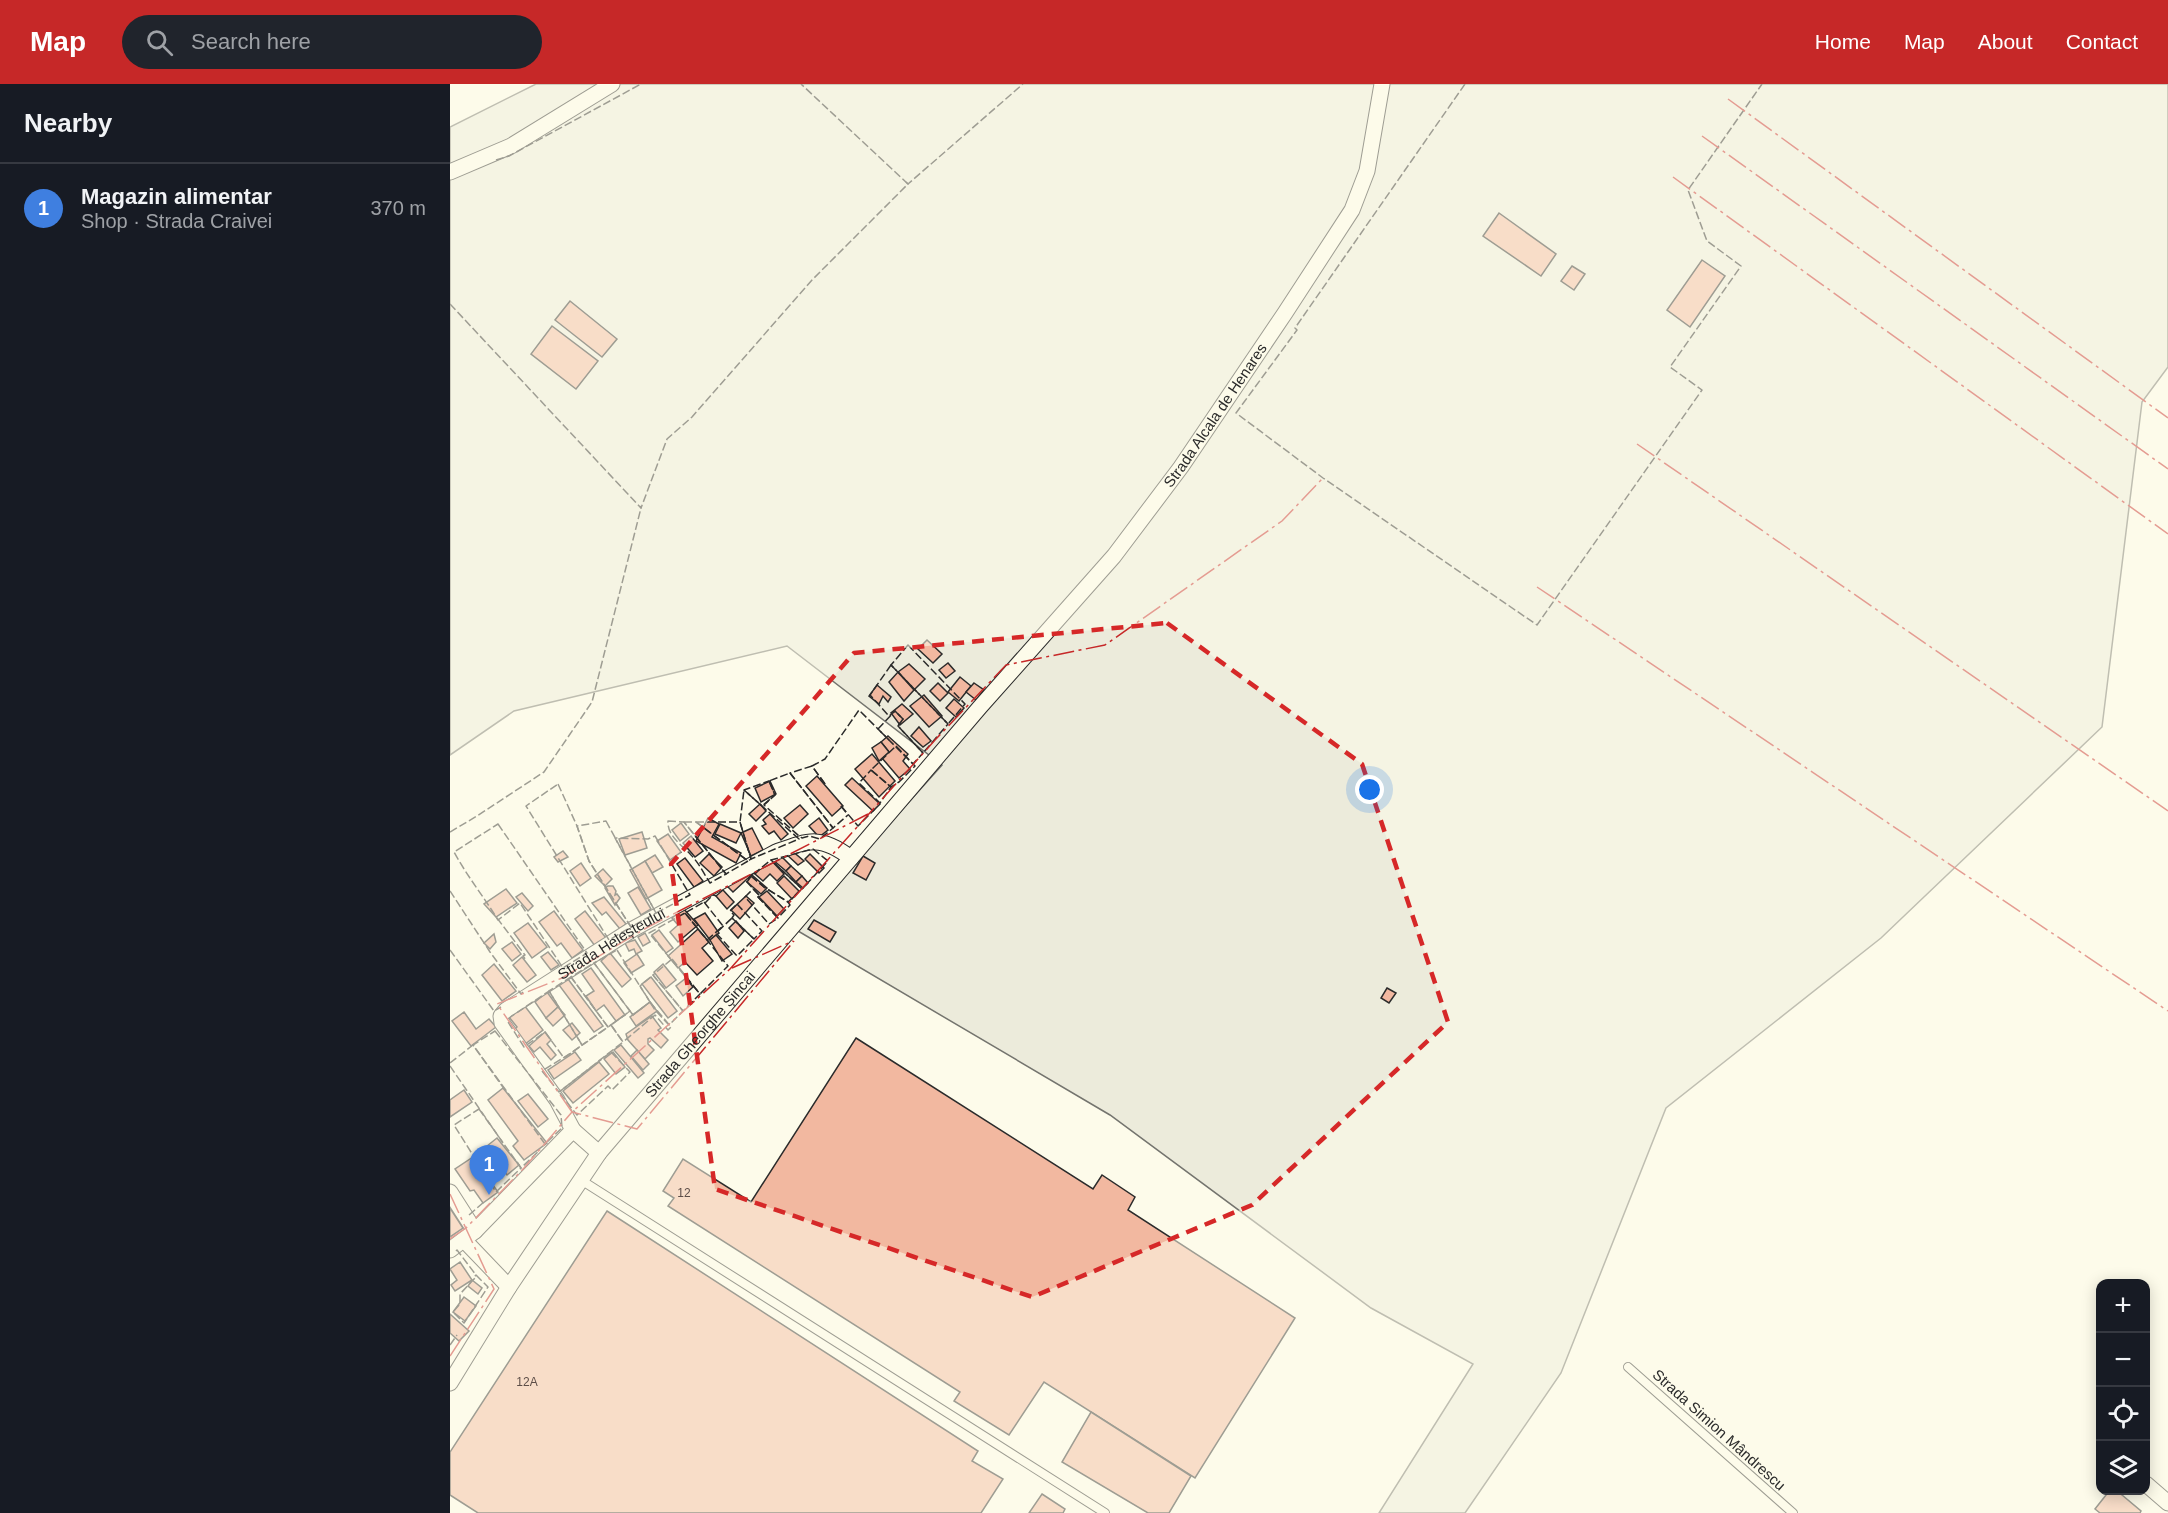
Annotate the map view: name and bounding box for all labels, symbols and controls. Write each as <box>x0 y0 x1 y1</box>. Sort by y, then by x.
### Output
search box <box>122 15 542 69</box>
text: Map <box>30 26 86 57</box>
icon: search <box>143 26 176 59</box>
text: Search here <box>191 29 311 54</box>
text: Home <box>1815 30 1871 53</box>
text: Map <box>1904 30 1945 53</box>
text: About <box>1978 30 2033 53</box>
text: Contact <box>2066 30 2138 53</box>
text: Nearby <box>24 108 112 138</box>
text: Magazin alimentar <box>81 184 272 209</box>
text: 1 <box>38 197 49 219</box>
text: 370 m <box>370 197 426 219</box>
text: Shop · Strada Craivei <box>81 210 272 232</box>
street label: Strada Alcala de Henares <box>1160 340 1270 490</box>
your location <box>1355 775 1384 804</box>
street label: Strada Heleșteului <box>554 904 668 983</box>
street label: Strada Gheorghe Șincai <box>641 968 758 1101</box>
pin: 1 <box>470 1146 508 1195</box>
house number: 12 <box>677 1186 691 1200</box>
map controls <box>2096 1279 2150 1495</box>
button: + <box>2096 1279 2150 1333</box>
button: − <box>2096 1333 2150 1387</box>
street label: Strada Simion Mândrescu <box>1650 1366 1789 1494</box>
house number: 12A <box>516 1375 538 1389</box>
button: locate <box>2096 1387 2150 1441</box>
button: layers <box>2096 1441 2150 1495</box>

